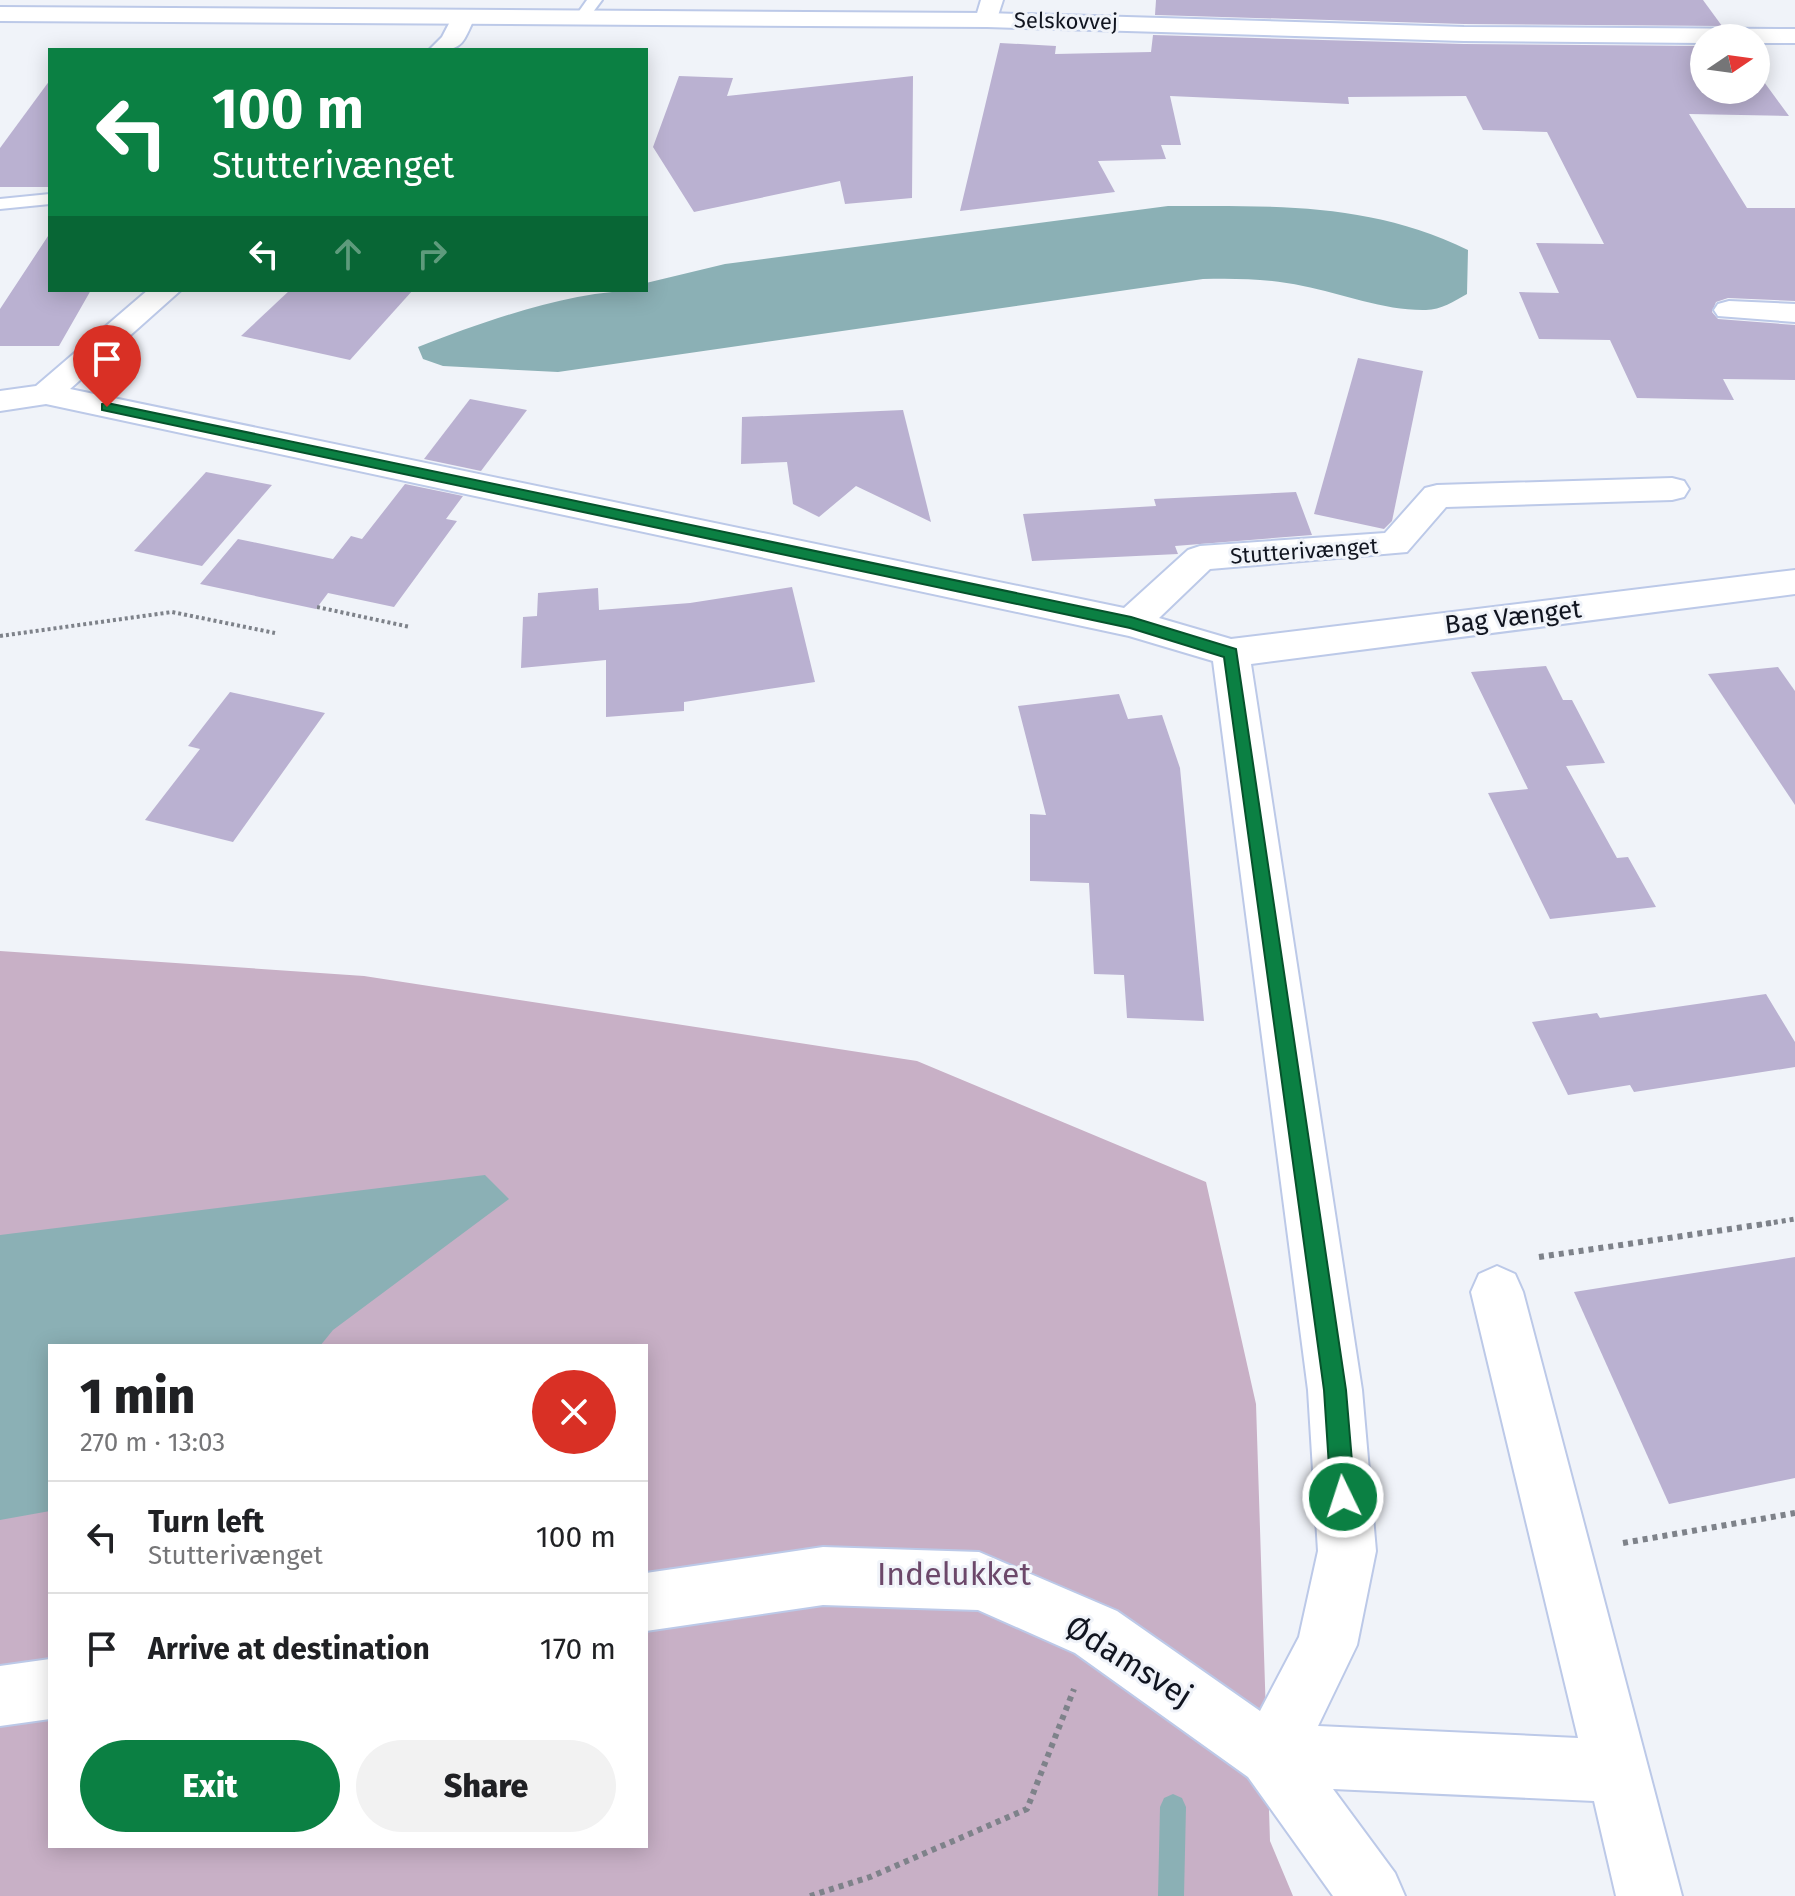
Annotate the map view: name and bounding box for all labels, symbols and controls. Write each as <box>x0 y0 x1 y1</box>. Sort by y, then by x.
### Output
street label: Selskovvej <box>1014 7 1118 35</box>
north arrow <box>1690 24 1770 104</box>
map controls <box>1690 24 1770 104</box>
text: 100 m <box>212 76 364 143</box>
icon: left <box>80 80 184 184</box>
text: Stutterivænget <box>212 144 454 188</box>
icon: left <box>242 232 286 276</box>
icon: ahead <box>326 232 370 276</box>
icon: right <box>410 232 454 276</box>
pin <box>73 325 141 407</box>
icon: arrive <box>85 337 129 381</box>
street label: Stutterivænget <box>1229 532 1379 570</box>
street label: Bag Vænget <box>1443 593 1584 641</box>
text: 1 min <box>80 1368 195 1426</box>
button: close <box>532 1370 616 1454</box>
text: 270 m · 13:03 <box>80 1427 225 1458</box>
position arrow <box>1301 1455 1385 1539</box>
text: Turn left <box>148 1504 264 1540</box>
icon: left <box>80 1515 124 1559</box>
text: 100 m <box>536 1519 616 1555</box>
text: Stutterivænget <box>148 1540 323 1571</box>
park label: Indelukket <box>877 1555 1032 1593</box>
street label: Ødamsvej <box>1058 1607 1200 1715</box>
icon: arrive <box>80 1627 124 1671</box>
text: Arrive at destination <box>148 1631 430 1667</box>
text: 170 m <box>540 1631 616 1667</box>
button: Exit <box>80 1740 340 1832</box>
button: Share <box>356 1740 616 1832</box>

